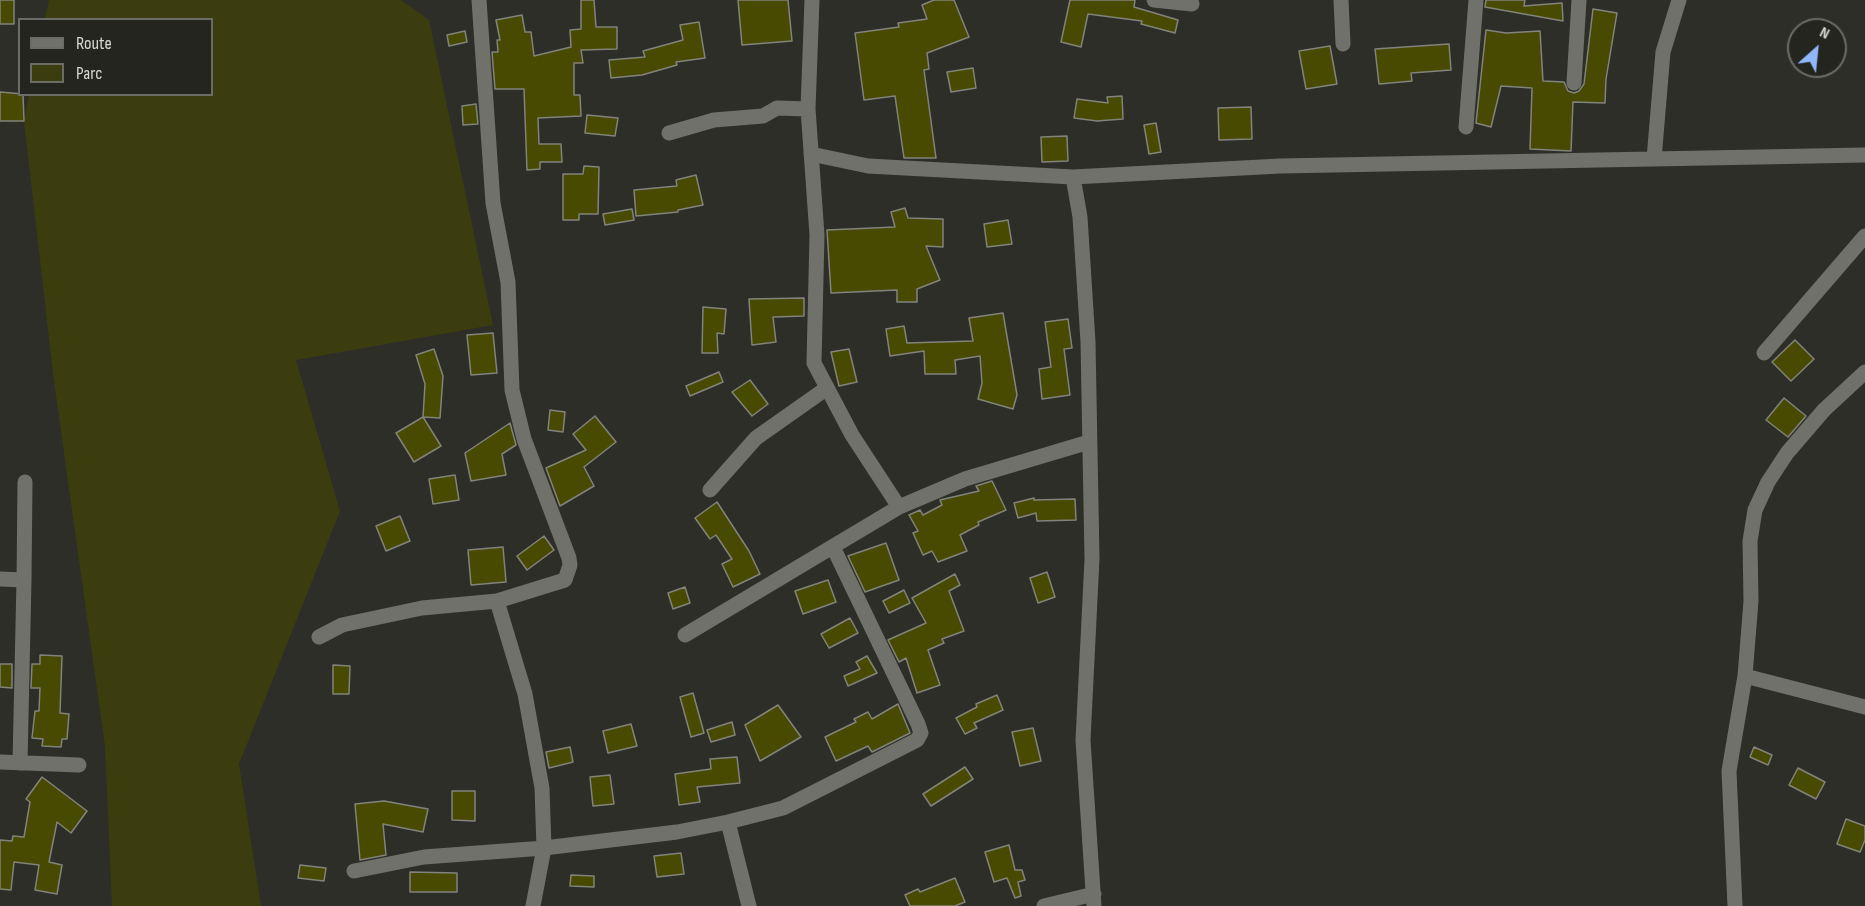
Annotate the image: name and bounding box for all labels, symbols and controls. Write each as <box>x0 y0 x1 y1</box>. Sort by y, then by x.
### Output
legend <box>18 18 213 96</box>
north arrow <box>1787 18 1847 78</box>
text: N <box>1816 23 1833 44</box>
text: Route <box>76 33 112 54</box>
text: Parc <box>76 63 102 84</box>

